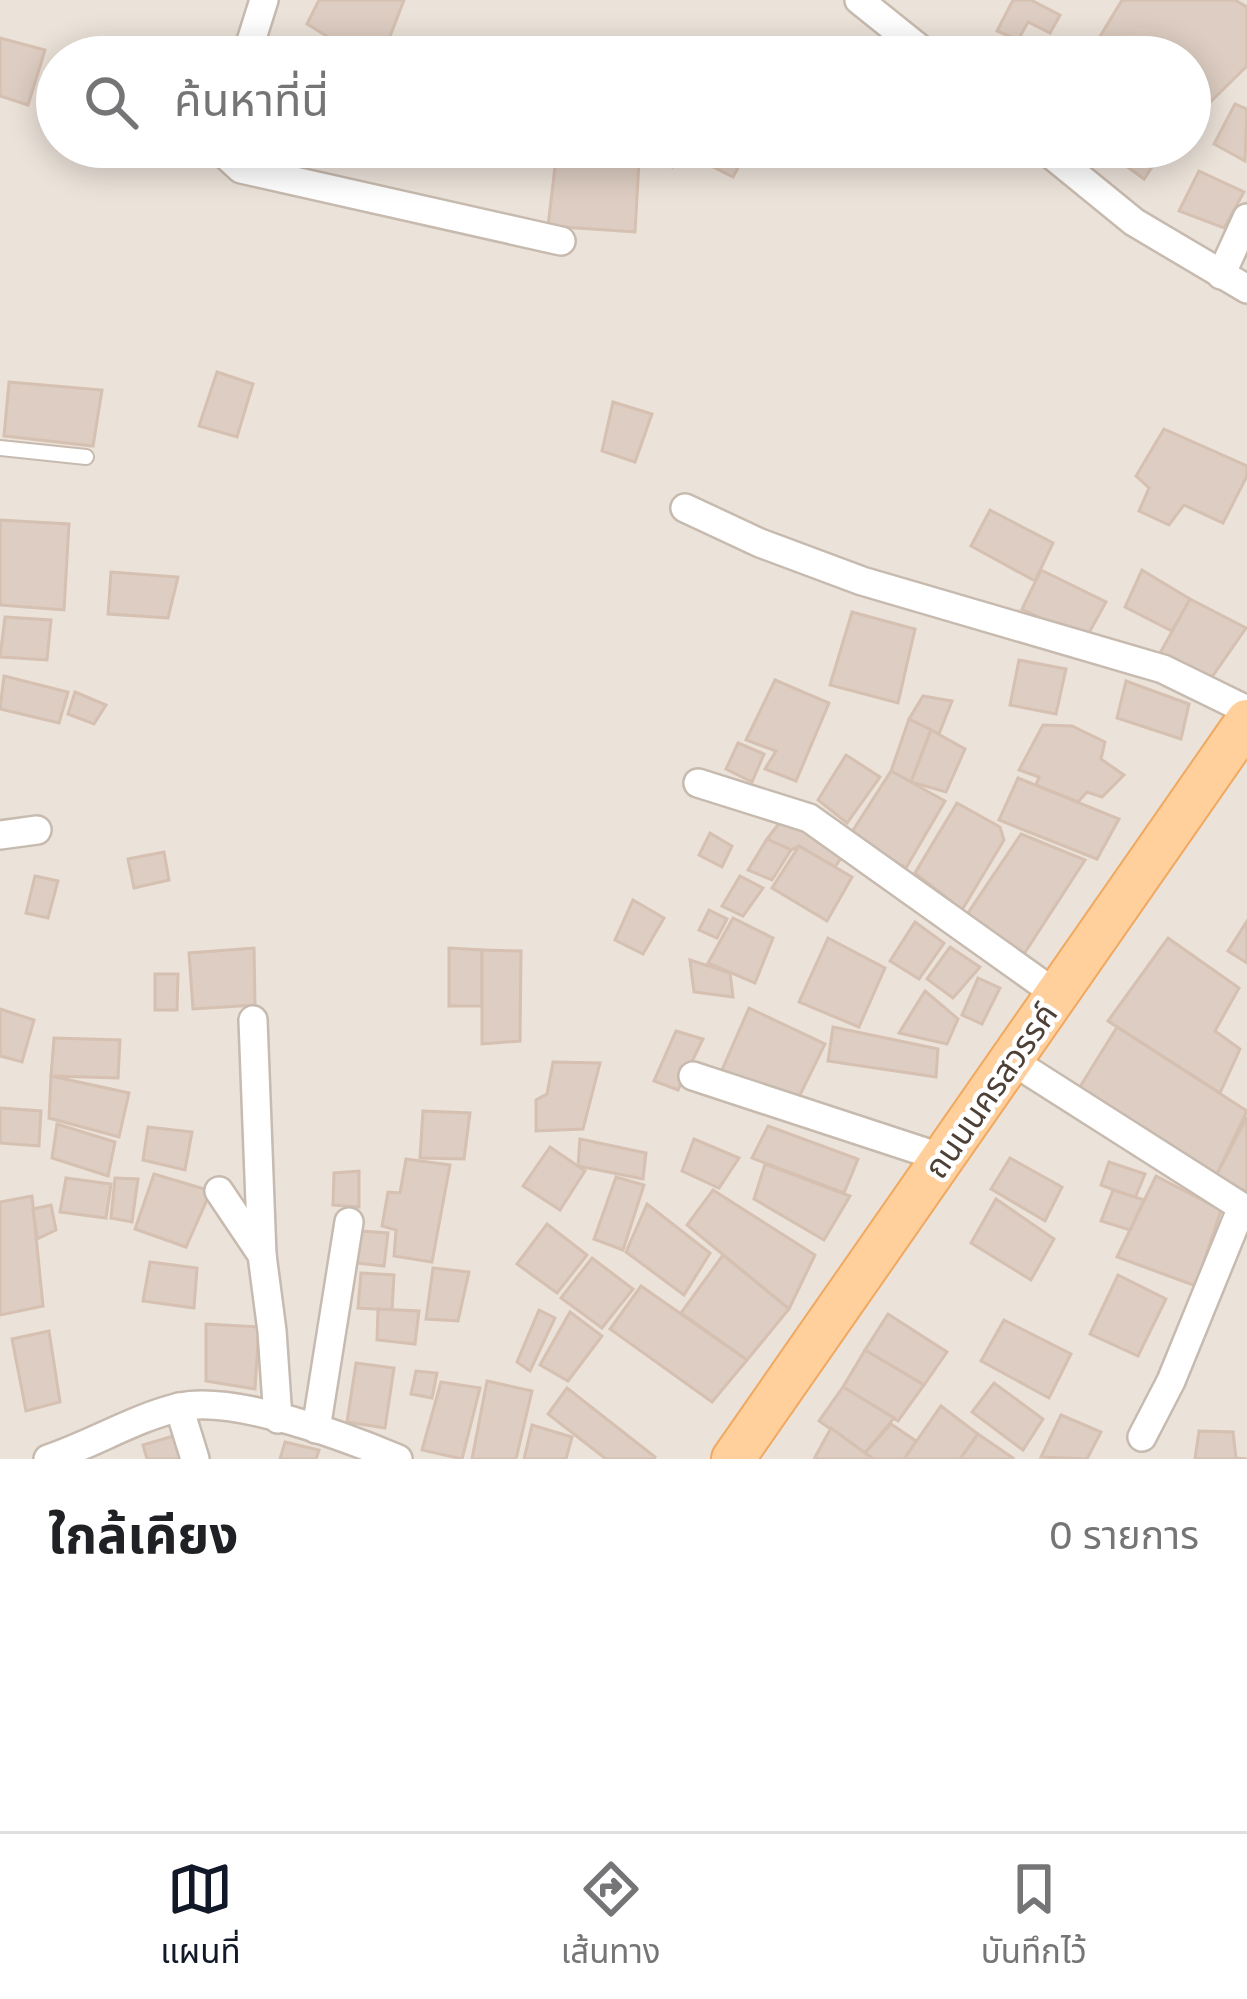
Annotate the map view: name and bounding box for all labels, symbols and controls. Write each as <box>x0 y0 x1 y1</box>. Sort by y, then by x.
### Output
search box <box>36 36 1211 168</box>
icon: search <box>78 69 144 135</box>
text: ค้นหาที่นี่ <box>174 72 329 126</box>
street label: ถนนนครสวรรค์ <box>915 995 1065 1185</box>
text: ใกล้เคียง <box>48 1503 238 1564</box>
text: 0 รายการ <box>1049 1511 1199 1558</box>
tab: แผนที่ <box>160 1856 241 1978</box>
tab: เส้นทาง <box>561 1856 661 1978</box>
tab: บันทึกไว้ <box>981 1856 1087 1978</box>

